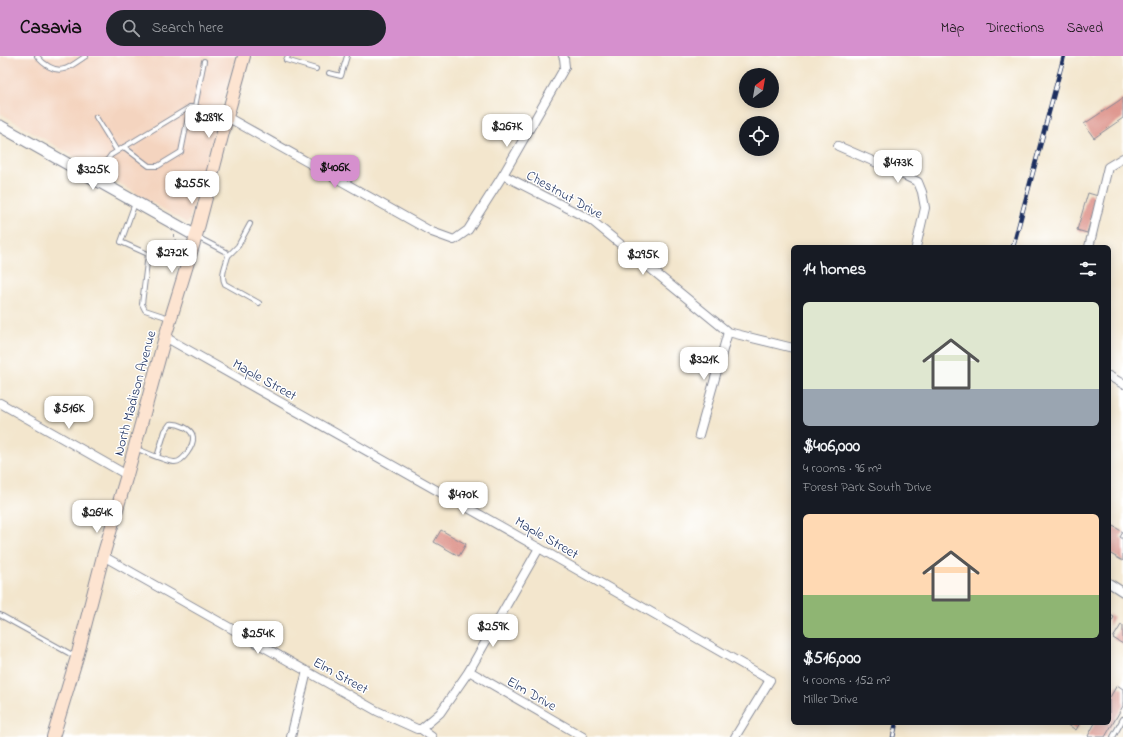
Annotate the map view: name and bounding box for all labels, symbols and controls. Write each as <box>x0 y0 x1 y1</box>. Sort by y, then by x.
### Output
search box <box>106 10 386 46</box>
text: Casavia <box>20 15 82 42</box>
icon: search <box>120 17 142 39</box>
text: Search here <box>152 17 224 39</box>
text: Map <box>941 18 964 39</box>
text: Directions <box>986 18 1044 39</box>
text: Saved <box>1066 18 1103 39</box>
north arrow <box>739 68 779 108</box>
map controls <box>739 68 779 156</box>
pin: $289K <box>181 105 237 139</box>
text: $289K <box>194 108 224 127</box>
pin: $267K <box>479 114 535 148</box>
button: locate <box>739 116 779 156</box>
text: $267K <box>491 117 523 136</box>
pin: $473K <box>870 150 926 184</box>
text: $473K <box>883 153 913 172</box>
pin: $406K <box>307 155 363 189</box>
pin: $325K <box>65 157 121 191</box>
text: $406K <box>320 158 350 177</box>
text: $325K <box>76 160 110 179</box>
street label: Chestnut Drive <box>522 166 607 225</box>
pin: $255K <box>164 171 220 205</box>
text: $255K <box>174 174 210 193</box>
pin: $272K <box>144 240 200 274</box>
pin: $295K <box>615 242 671 276</box>
text: $272K <box>156 243 188 262</box>
text: $295K <box>627 245 659 264</box>
text: 14 homes <box>803 257 866 282</box>
icon: filters <box>1077 258 1099 280</box>
street label: North Madison Avenue <box>109 328 162 458</box>
icon: home <box>915 328 987 400</box>
pin: $321K <box>676 347 732 381</box>
text: $321K <box>689 350 719 369</box>
street label: Maple Street <box>228 354 301 407</box>
pin: $516K <box>41 396 97 430</box>
text: $516K <box>53 399 85 418</box>
text: $406,000 <box>803 434 860 459</box>
text: 4 rooms · 96 m² <box>803 459 882 478</box>
text: Forest Park South Drive <box>803 478 931 497</box>
pin: $470K <box>435 482 491 516</box>
text: $470K <box>448 485 478 504</box>
pin: $264K <box>69 500 125 534</box>
text: $264K <box>81 503 113 522</box>
street label: Maple Street <box>510 512 582 565</box>
icon: home <box>915 540 987 612</box>
pin: $259K <box>465 614 521 648</box>
text: $259K <box>477 617 509 636</box>
pin: $254K <box>230 621 286 655</box>
text: $254K <box>241 624 275 643</box>
text: $516,000 <box>803 646 861 671</box>
street label: Elm Street <box>309 652 372 700</box>
text: 4 rooms · 152 m² <box>803 671 890 690</box>
street label: Elm Drive <box>502 672 561 717</box>
text: Miller Drive <box>803 690 858 709</box>

